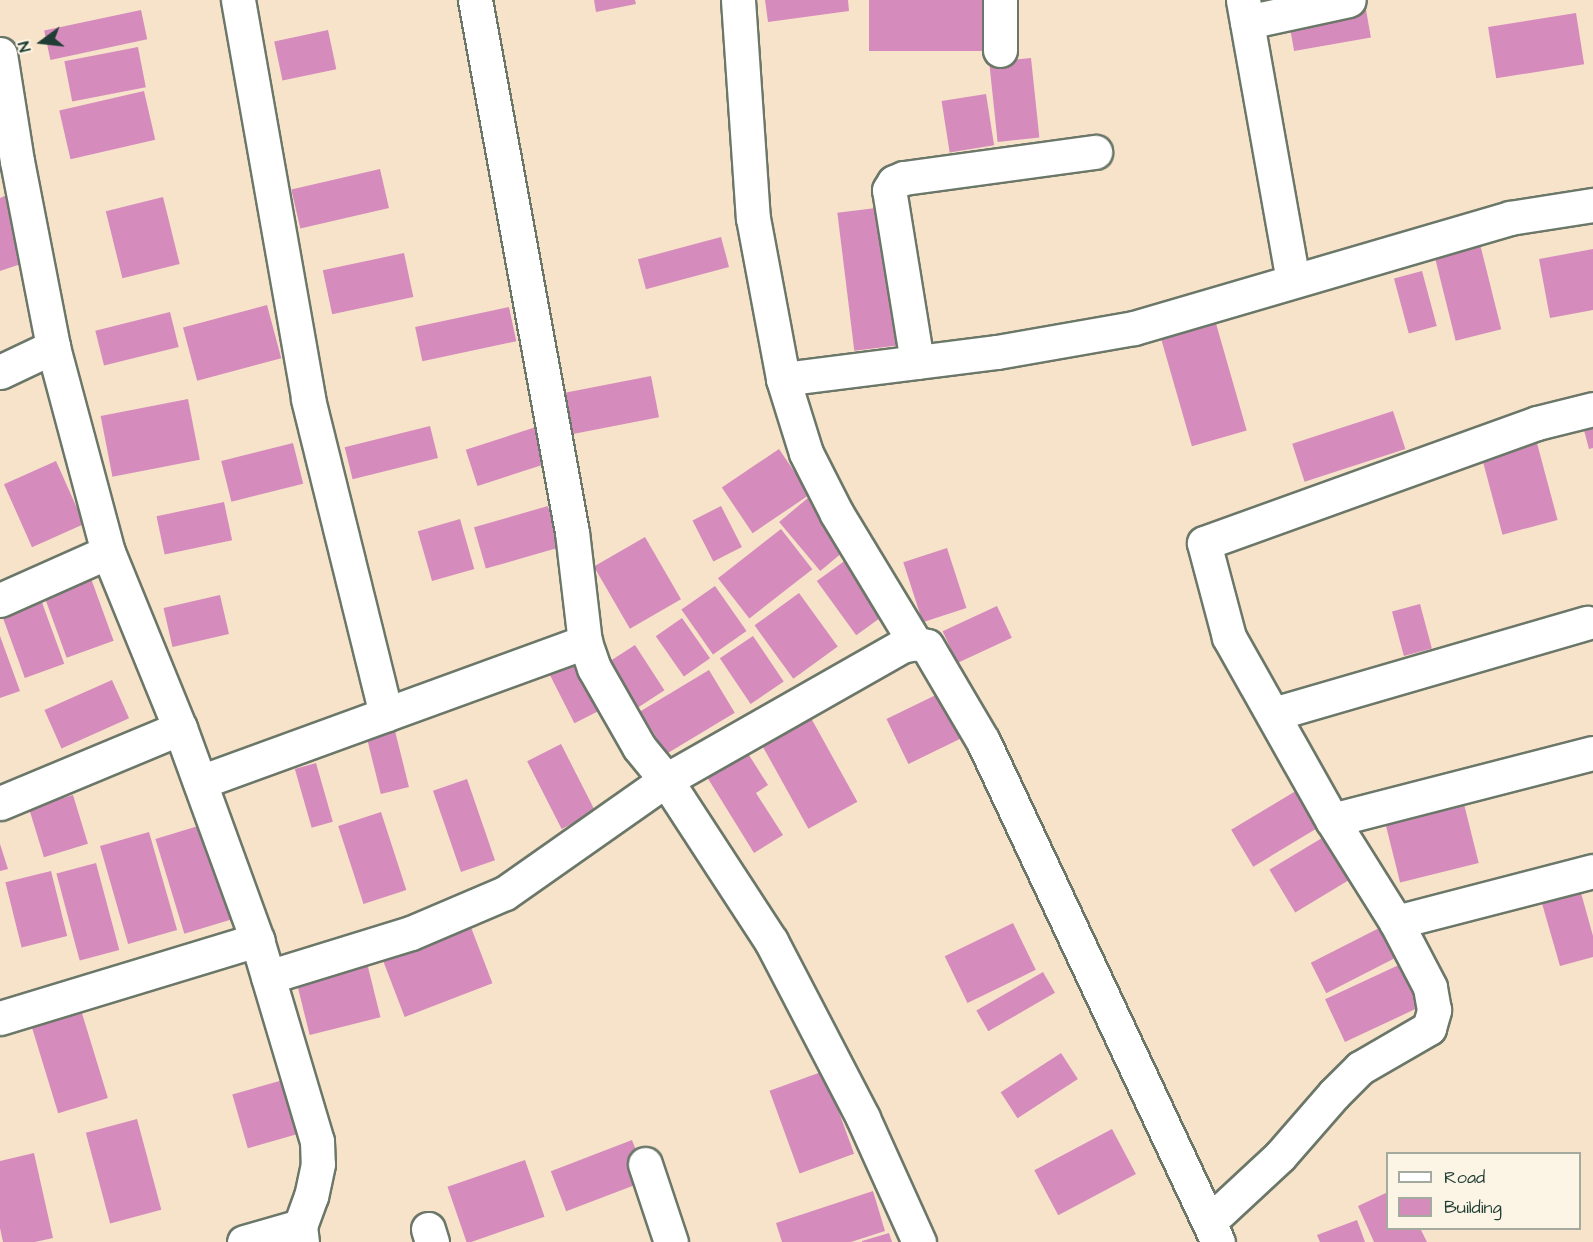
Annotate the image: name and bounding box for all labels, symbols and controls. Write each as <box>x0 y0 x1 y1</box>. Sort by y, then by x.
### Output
north arrow <box>12 12 72 72</box>
text: N <box>13 39 37 54</box>
legend <box>1386 1152 1581 1230</box>
text: Road <box>1444 1165 1485 1190</box>
text: Building <box>1444 1195 1502 1220</box>

